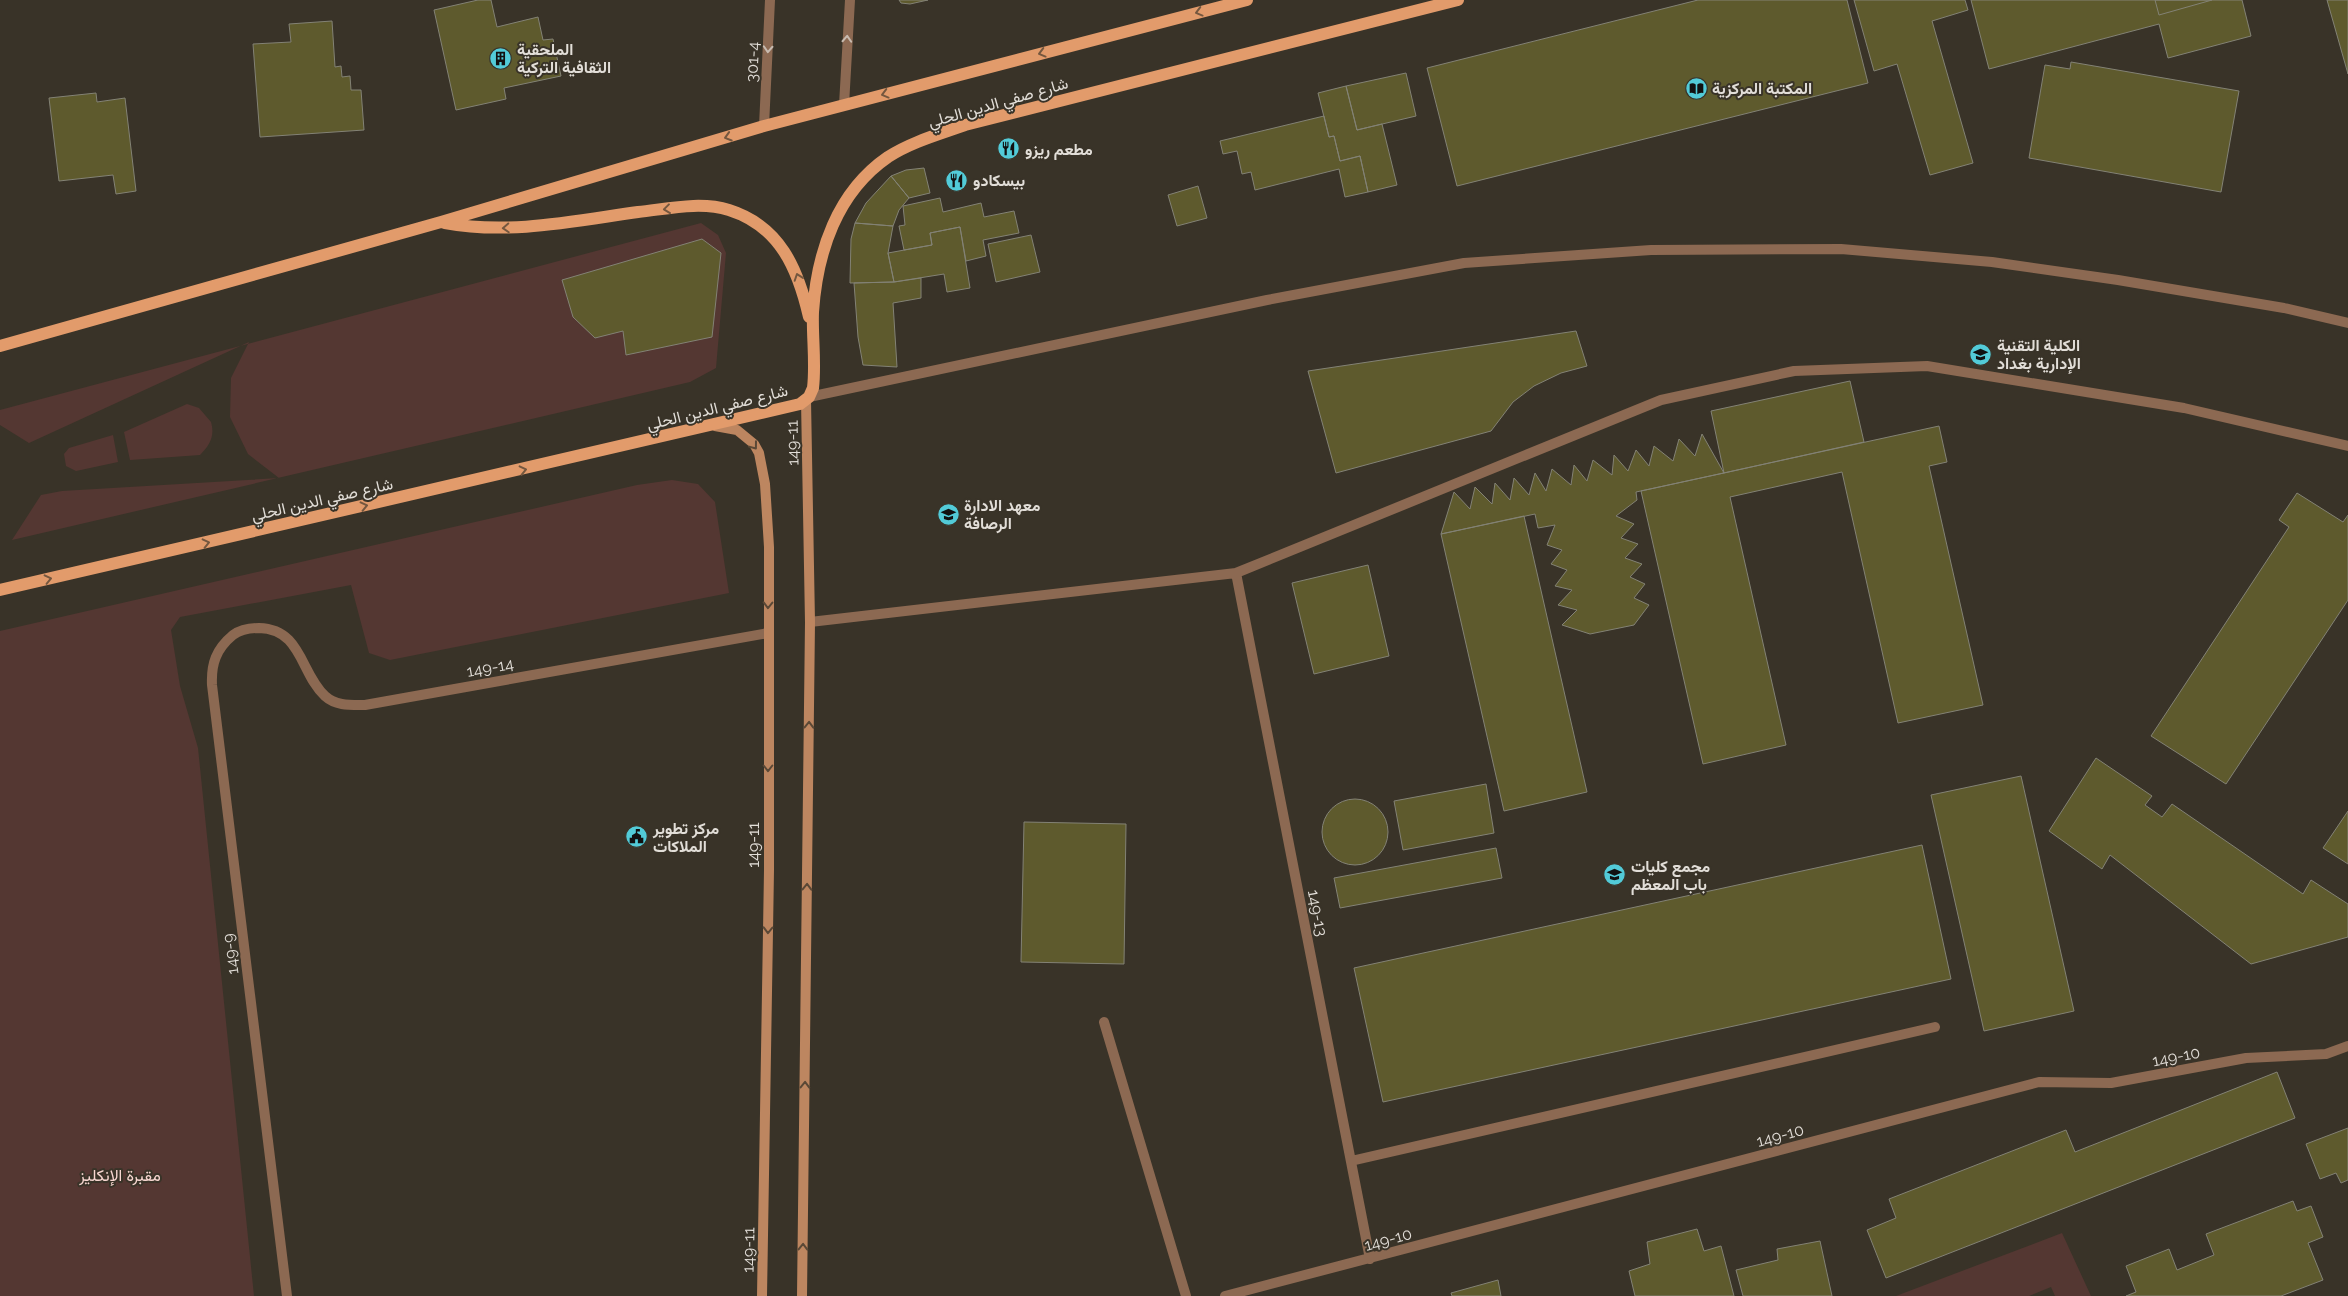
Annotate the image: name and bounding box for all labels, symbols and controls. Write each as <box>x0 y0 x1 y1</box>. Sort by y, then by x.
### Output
one-way arrow <box>1195 6 1204 17</box>
one-way arrow <box>842 34 853 42</box>
place label: الملحقية الثقافية التركية <box>517 40 611 78</box>
street label: 301-4 <box>742 41 763 83</box>
one-way arrow <box>762 45 773 53</box>
building icon: الملحقية الثقافية التركية <box>489 46 513 70</box>
one-way arrow <box>1038 47 1047 58</box>
street label: شارع صفي الدين الحلي <box>926 73 1071 135</box>
library icon: المكتبة المركزية <box>1684 76 1708 100</box>
place label: المكتبة المركزية <box>1712 79 1812 99</box>
one-way arrow <box>880 88 889 99</box>
one-way arrow <box>725 131 733 141</box>
restaurant icon: مطعم ريزو <box>997 137 1021 161</box>
place label: مطعم ريزو <box>1025 140 1093 160</box>
restaurant icon: بيسكادو <box>945 168 969 192</box>
place label: بيسكادو <box>973 171 1025 191</box>
one-way arrow <box>663 203 671 214</box>
one-way arrow <box>502 222 510 233</box>
one-way arrow <box>794 273 804 282</box>
place label: الكلية التقنية الإدارية بغداد <box>1997 336 2081 374</box>
school or university icon: الكلية التقنية الإدارية بغداد <box>1969 342 1993 366</box>
street label: شارع صفي الدين الحلي <box>645 381 791 438</box>
street label: 149-11 <box>783 420 802 466</box>
one-way arrow <box>748 440 756 449</box>
one-way arrow <box>518 465 527 476</box>
street label: شارع صفي الدين الحلي <box>249 474 396 529</box>
place label: معهد الادارة الرصافة <box>964 496 1041 534</box>
one-way arrow <box>360 501 369 512</box>
school or university icon: معهد الادارة الرصافة <box>936 502 960 526</box>
one-way arrow <box>201 538 210 549</box>
one-way arrow <box>43 574 52 585</box>
one-way arrow <box>763 602 773 610</box>
street label: 149-14 <box>465 654 515 681</box>
one-way arrow <box>804 721 814 728</box>
one-way arrow <box>763 764 773 772</box>
place label: مركز تطوير الملاكات <box>652 819 719 856</box>
street label: 149-11 <box>744 822 763 868</box>
public building icon: مركز تطوير الملاكات <box>625 825 649 849</box>
place label: مجمع كليات باب المعظم <box>1631 857 1711 895</box>
school or university icon: مجمع كليات باب المعظم <box>1603 863 1627 887</box>
one-way arrow <box>802 883 812 891</box>
street label: 149-13 <box>1304 888 1331 938</box>
one-way arrow <box>763 927 773 935</box>
street label: 149-9 <box>219 932 242 975</box>
street label: 149-10 <box>2151 1043 2202 1070</box>
one-way arrow <box>800 1081 810 1088</box>
street label: 149-10 <box>1754 1120 1806 1151</box>
park label: مقبرة الإنكليز <box>78 1166 161 1186</box>
street label: 149-10 <box>1362 1224 1414 1255</box>
street label: 149-11 <box>739 1227 758 1273</box>
one-way arrow <box>798 1243 808 1251</box>

